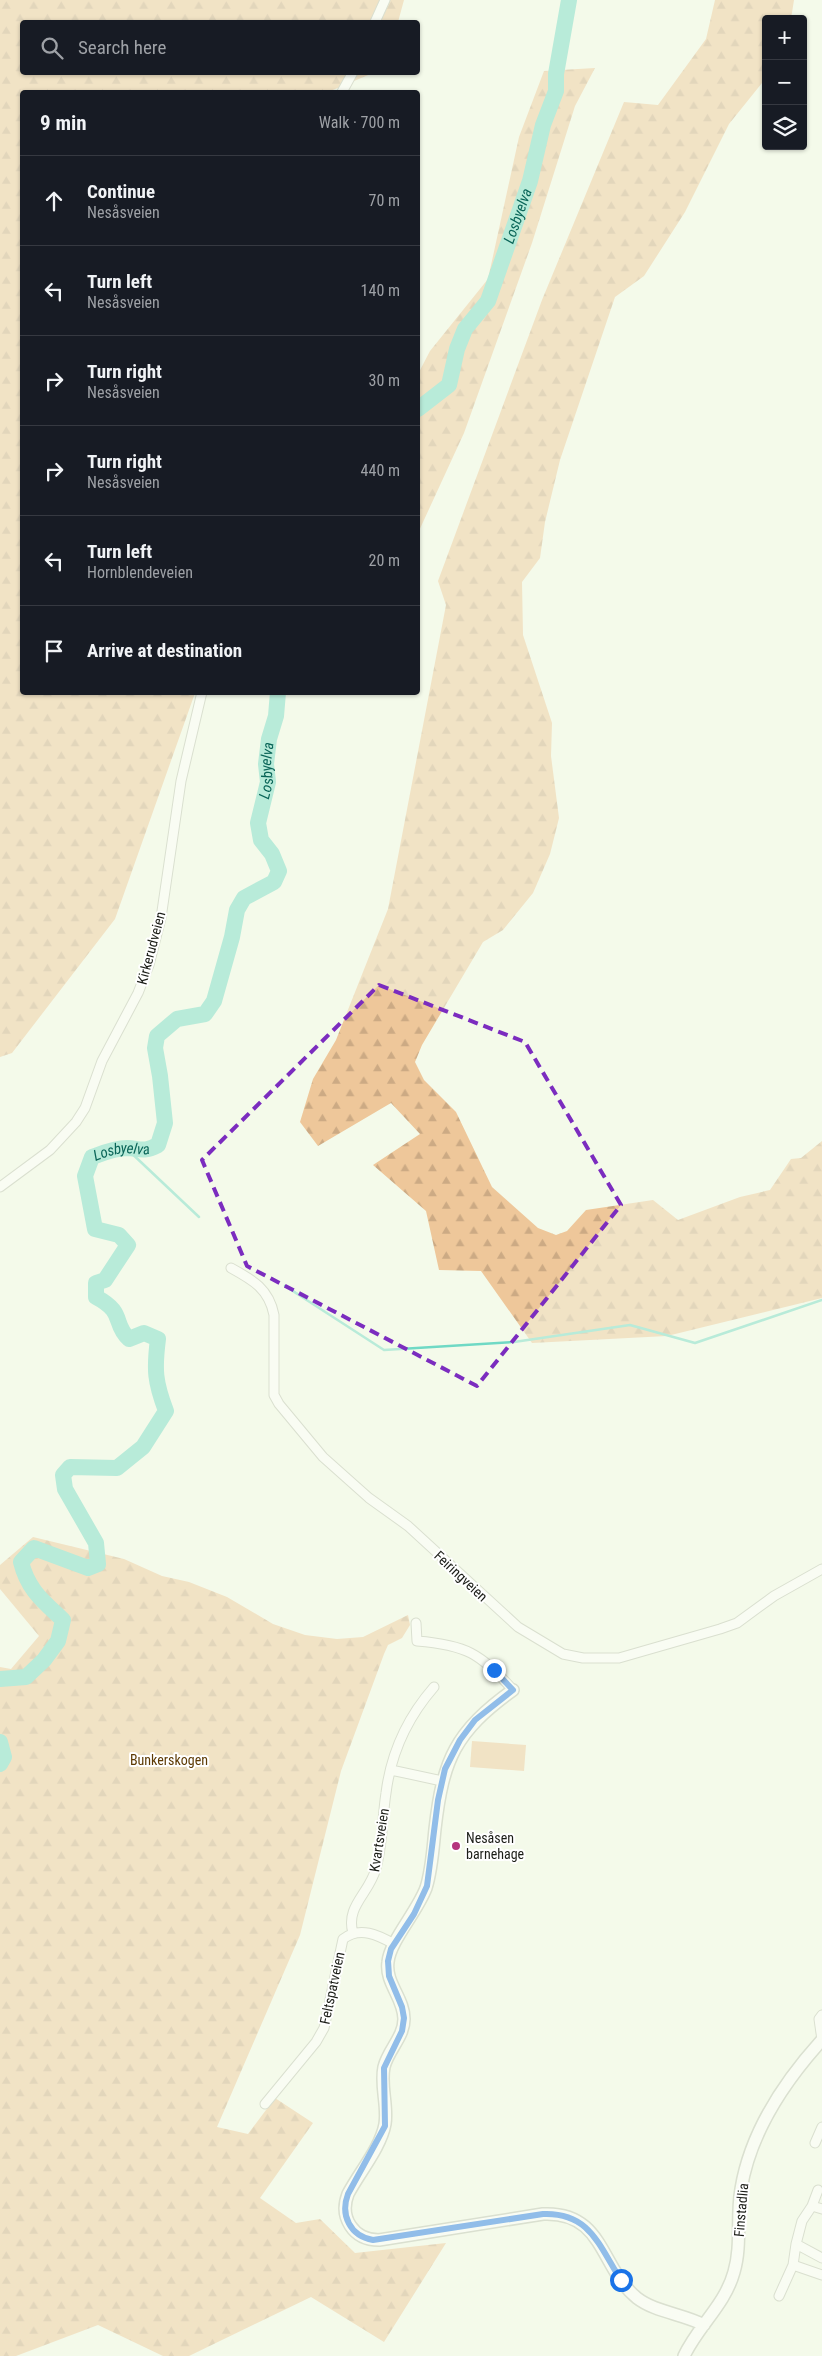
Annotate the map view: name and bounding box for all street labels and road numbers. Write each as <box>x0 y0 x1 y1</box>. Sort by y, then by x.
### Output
street label: Kirkerudveien <box>134 910 168 986</box>
street label: Feiringveien <box>431 1547 491 1605</box>
street label: Kvartsveien <box>366 1807 392 1873</box>
street label: Feltspatveien <box>317 1950 347 2026</box>
street label: Finstadlia <box>731 2182 751 2238</box>

